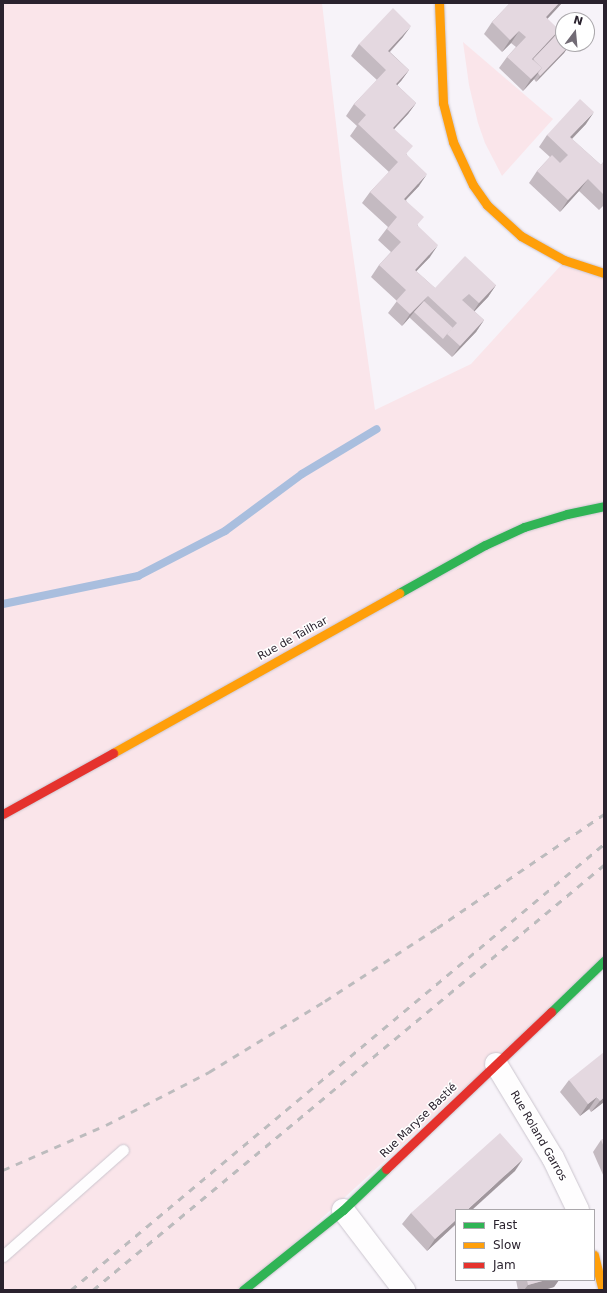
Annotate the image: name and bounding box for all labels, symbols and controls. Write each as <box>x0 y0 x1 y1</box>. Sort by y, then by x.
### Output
north arrow <box>555 12 595 52</box>
text: N <box>572 13 584 28</box>
street label: Rue de Tailhar <box>256 614 330 664</box>
street label: Rue Maryse Bastié <box>378 1081 460 1161</box>
street label: Rue Roland Garros <box>507 1089 569 1183</box>
legend <box>455 1209 595 1281</box>
text: Fast <box>493 1218 517 1232</box>
text: Slow <box>493 1238 521 1252</box>
text: Jam <box>493 1258 516 1272</box>

